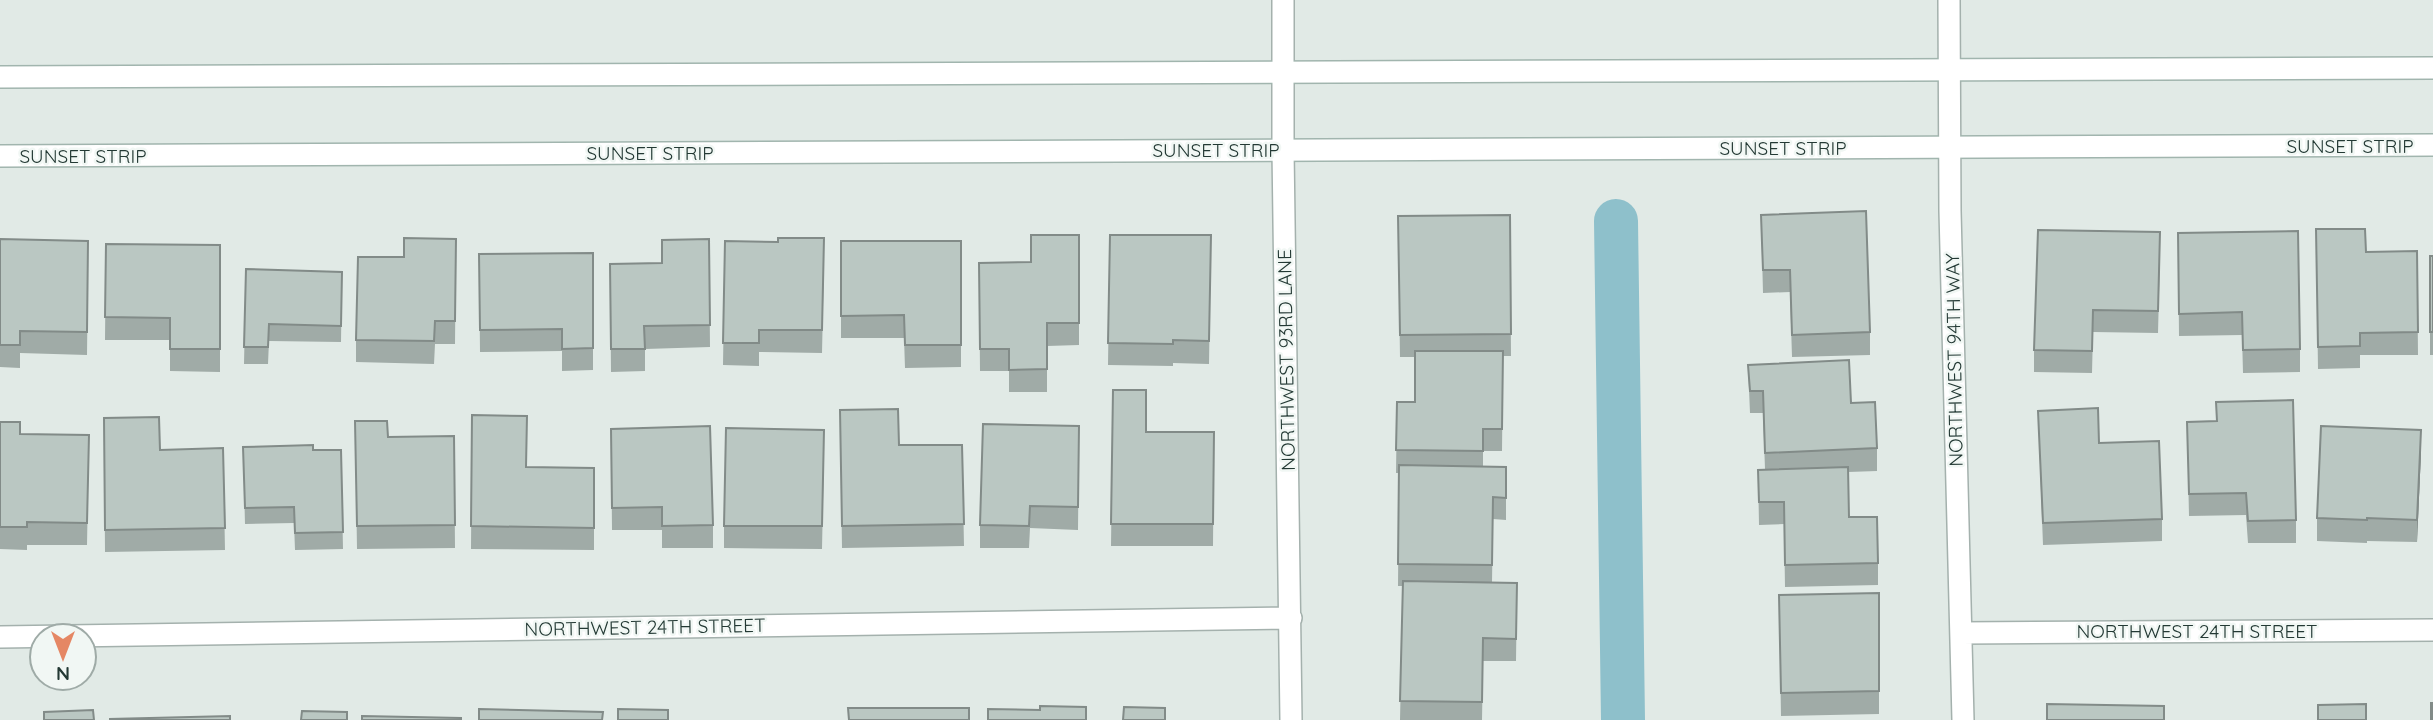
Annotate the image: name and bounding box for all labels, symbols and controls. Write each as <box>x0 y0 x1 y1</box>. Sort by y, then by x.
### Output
street label: SUNSET STRIP <box>2286 134 2414 158</box>
street label: SUNSET STRIP <box>1719 136 1847 160</box>
street label: SUNSET STRIP <box>1152 138 1280 162</box>
street label: SUNSET STRIP <box>586 141 714 165</box>
street label: SUNSET STRIP <box>19 144 147 168</box>
street label: NORTHWEST 93RD LANE <box>1272 249 1300 471</box>
street label: NORTHWEST 94TH WAY <box>1940 253 1968 467</box>
street label: NORTHWEST 24TH STREET <box>524 613 766 641</box>
street label: NORTHWEST 24TH STREET <box>2076 619 2318 643</box>
north arrow <box>28 622 98 692</box>
text: N <box>56 662 70 686</box>

